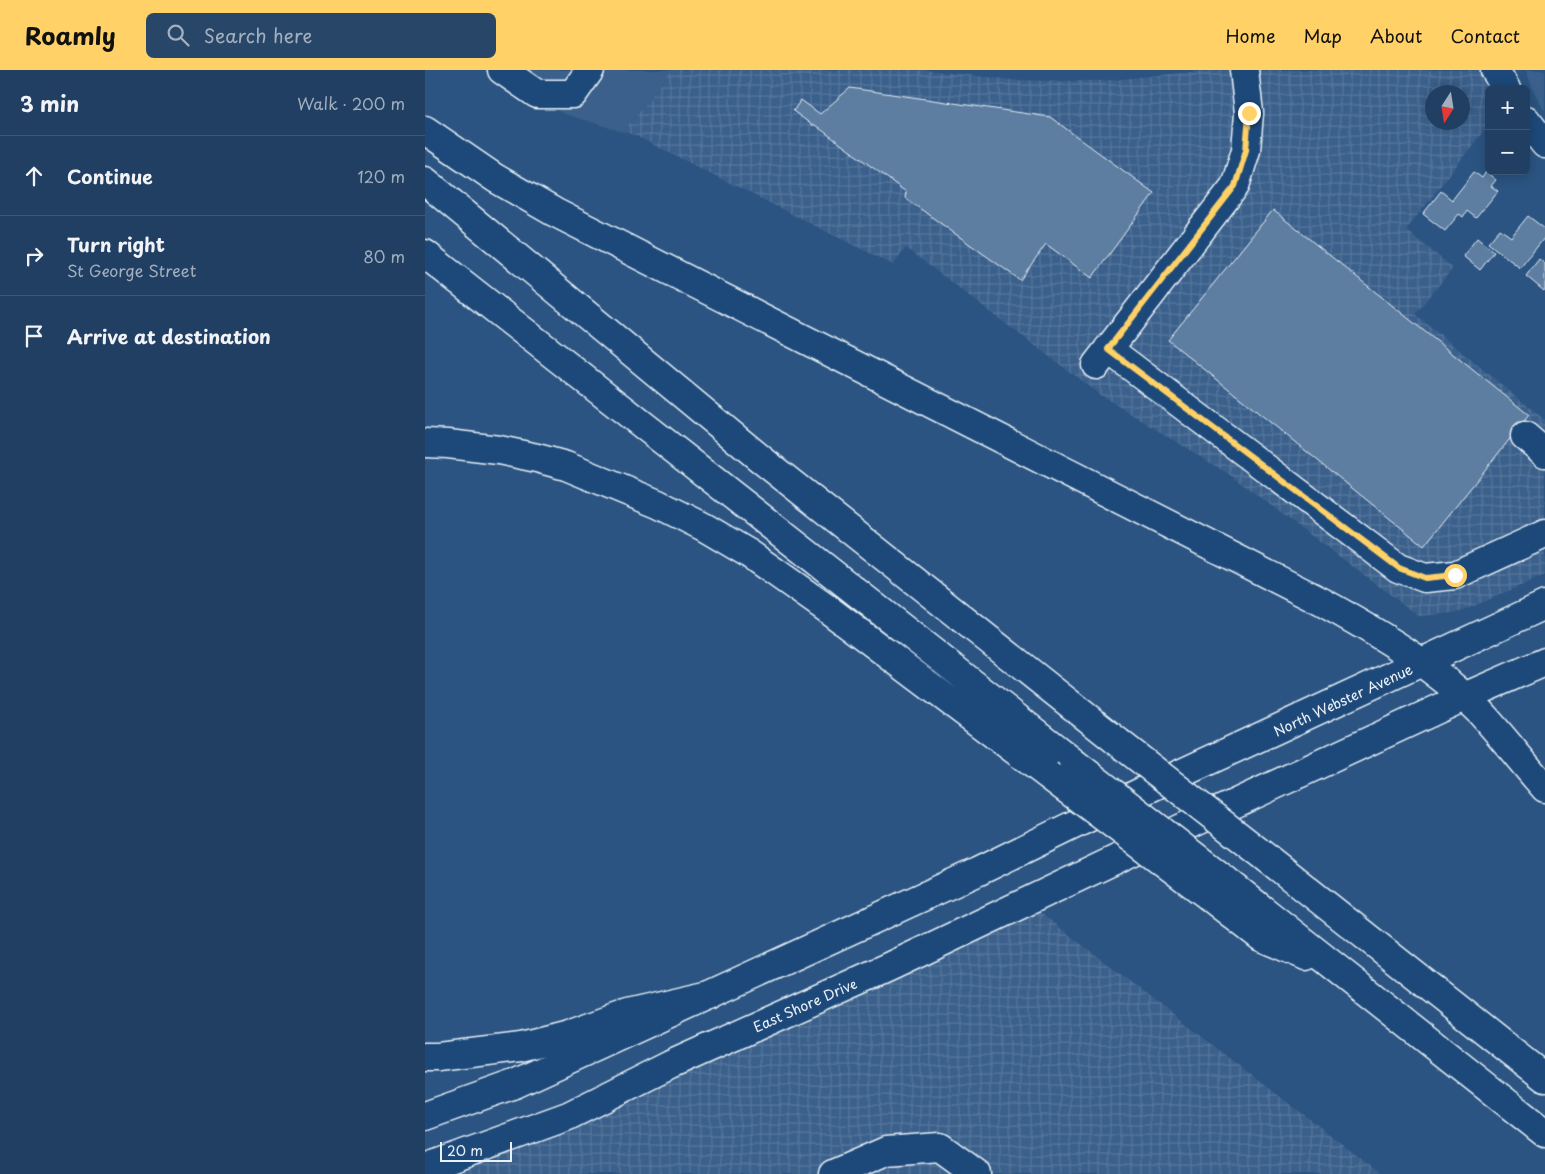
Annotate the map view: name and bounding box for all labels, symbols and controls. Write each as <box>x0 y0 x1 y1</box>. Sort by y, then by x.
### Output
search box <box>146 13 496 58</box>
text: Roamly <box>25 17 116 53</box>
icon: search <box>164 21 192 49</box>
text: Search here <box>204 21 312 49</box>
text: Home <box>1225 22 1275 49</box>
text: Map <box>1303 22 1342 49</box>
text: About <box>1370 22 1422 49</box>
text: Contact <box>1450 22 1520 49</box>
north arrow <box>1425 85 1470 130</box>
map controls <box>1485 85 1530 175</box>
button: + <box>1485 85 1530 130</box>
text: 3 min <box>20 87 79 119</box>
text: Walk · 200 m <box>297 91 405 115</box>
route end <box>1238 102 1261 125</box>
button: − <box>1485 130 1530 175</box>
icon: ahead <box>20 162 48 190</box>
text: Continue <box>67 162 153 190</box>
text: 120 m <box>358 164 405 188</box>
text: Turn right <box>67 230 165 258</box>
icon: right <box>20 242 48 270</box>
text: 80 m <box>363 244 405 268</box>
text: St George Street <box>67 258 196 282</box>
icon: arrive <box>20 322 48 350</box>
text: Arrive at destination <box>67 322 271 350</box>
route start <box>1444 564 1467 587</box>
street label: North Webster Avenue <box>1270 658 1416 742</box>
street label: East Shore Drive <box>750 973 860 1037</box>
scale bar <box>440 1139 513 1162</box>
text: 20 m <box>447 1140 483 1161</box>

